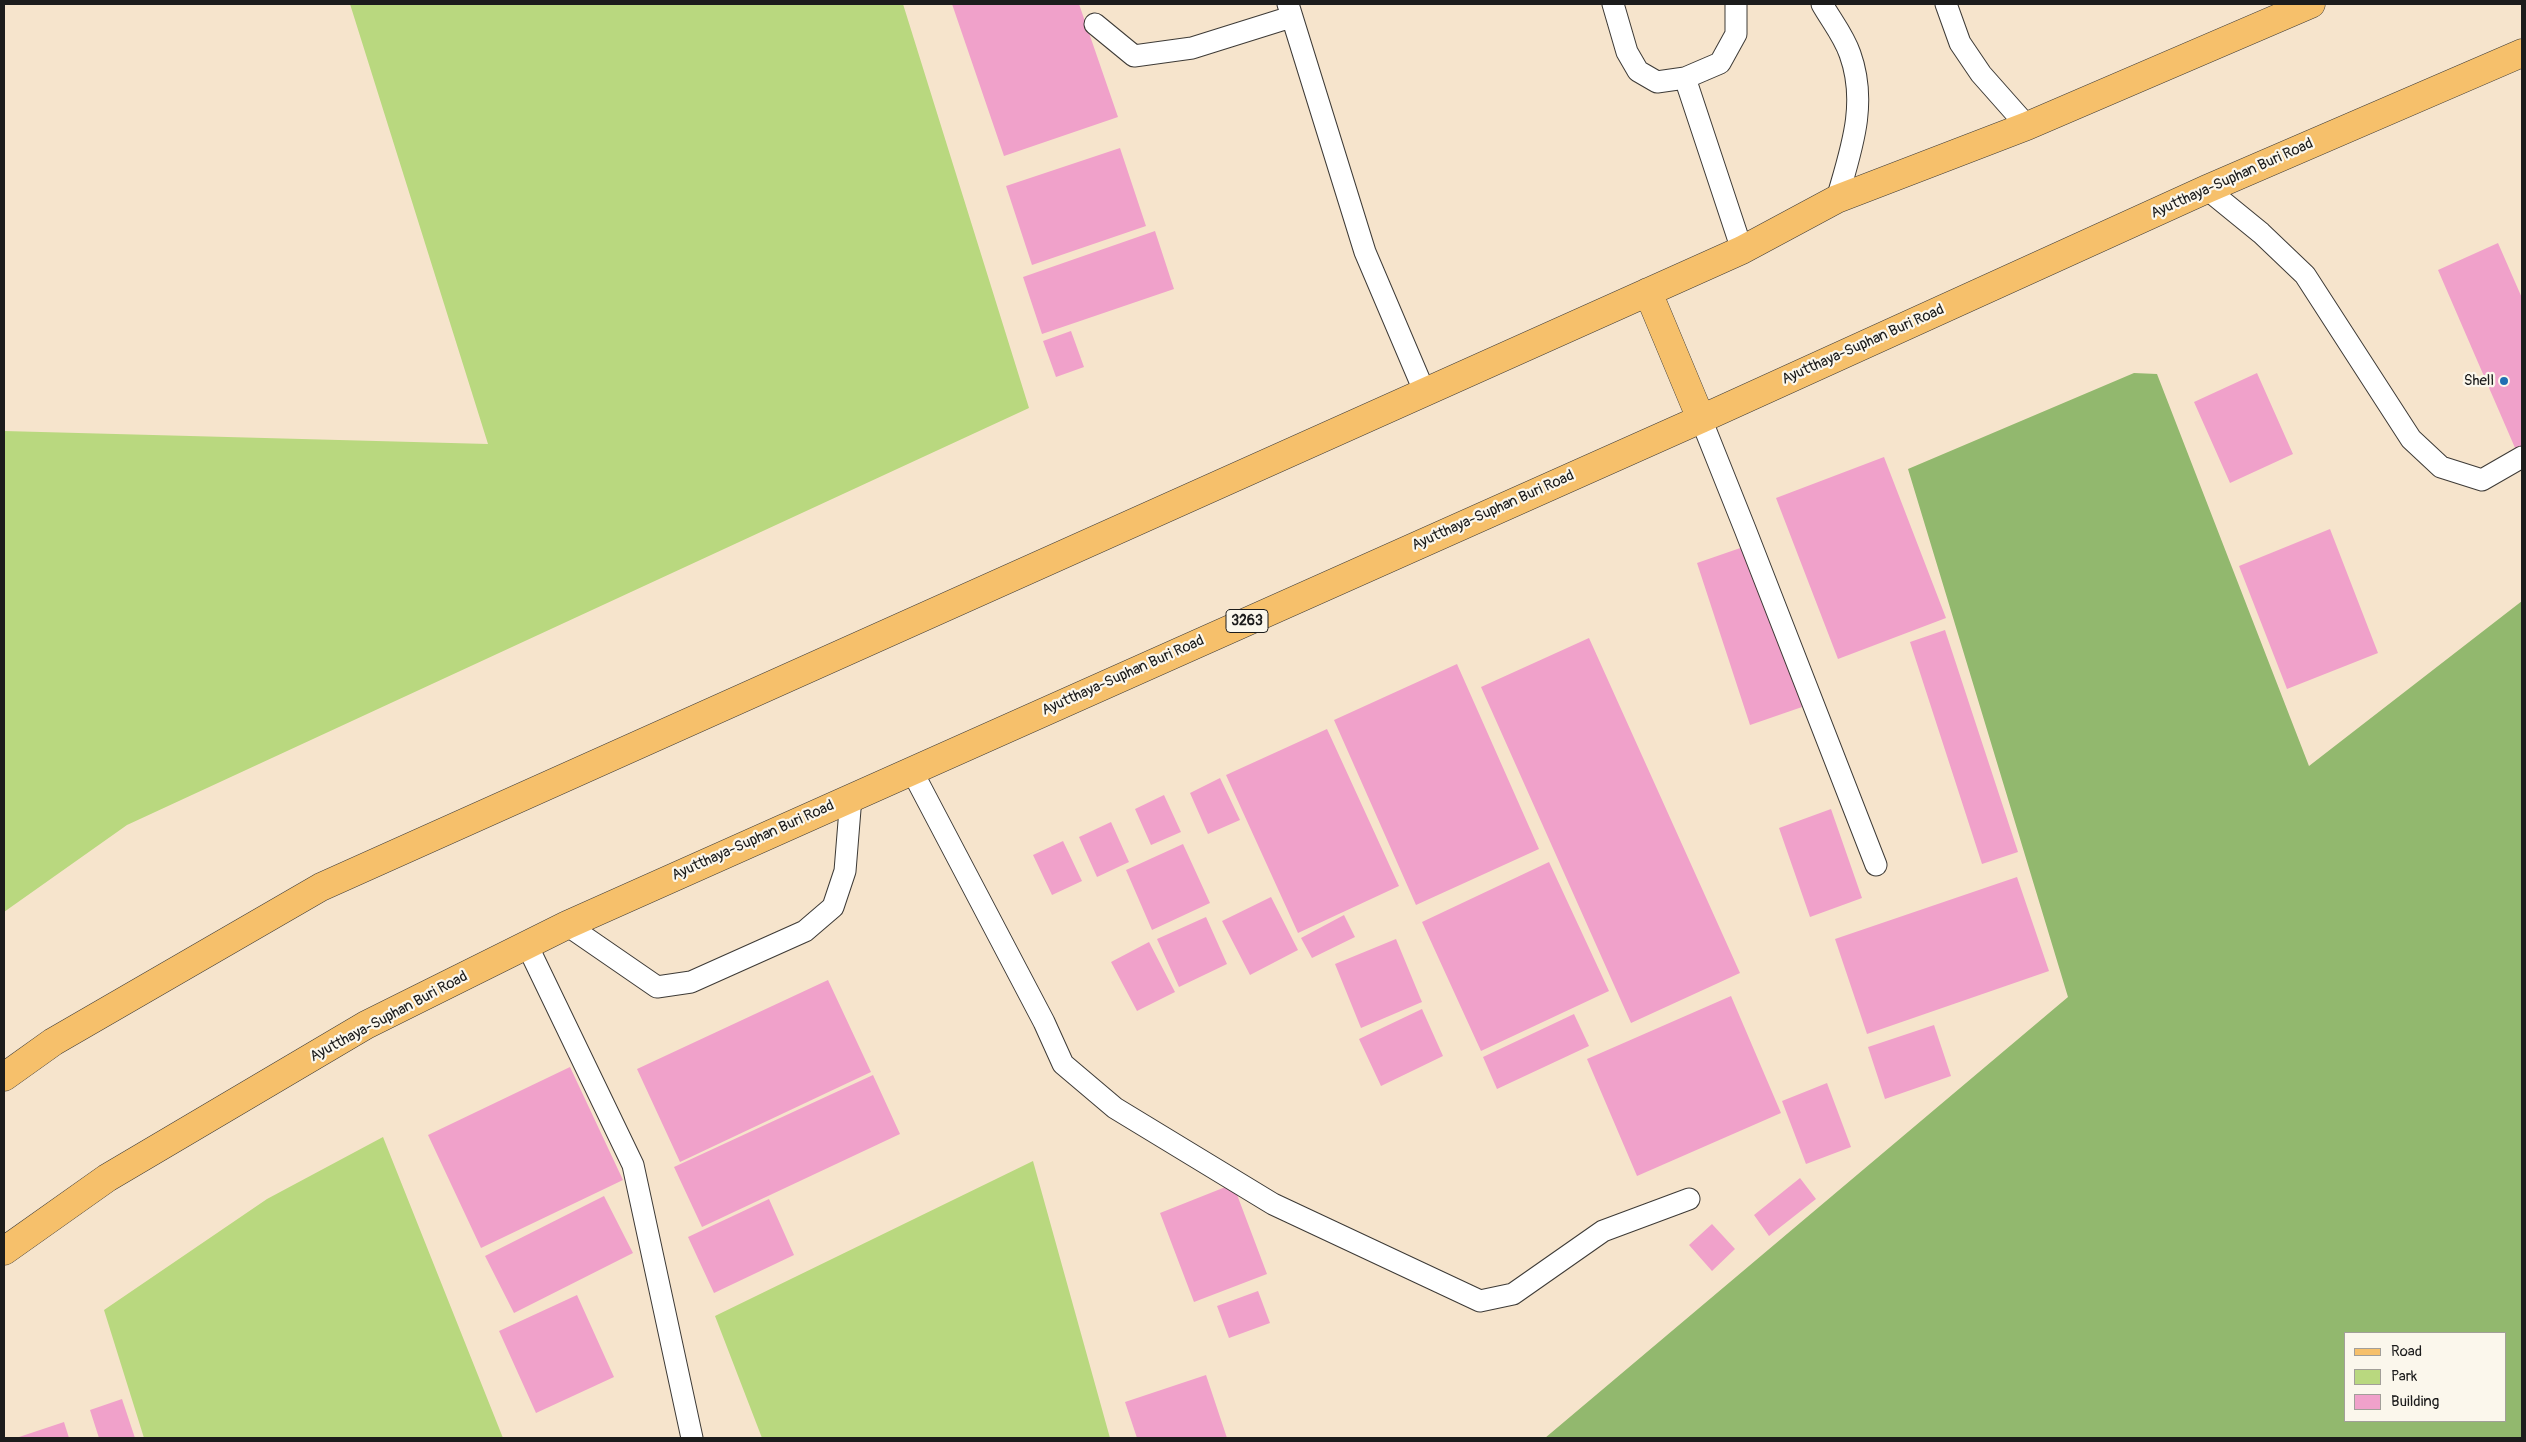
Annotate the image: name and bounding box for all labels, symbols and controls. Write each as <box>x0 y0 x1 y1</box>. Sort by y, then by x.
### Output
street label: Ayutthaya-Suphan Buri Road <box>2148 135 2316 223</box>
street label: Ayutthaya-Suphan Buri Road <box>1779 301 1947 389</box>
place label: Shell <box>2464 372 2494 390</box>
marker: Shell <box>2498 375 2510 387</box>
street label: Ayutthaya-Suphan Buri Road <box>1409 467 1577 555</box>
road number: 3263 <box>1226 610 1268 632</box>
street label: Ayutthaya-Suphan Buri Road <box>1039 632 1207 720</box>
street label: Ayutthaya-Suphan Buri Road <box>669 797 837 885</box>
street label: Ayutthaya-Suphan Buri Road <box>307 968 471 1066</box>
legend <box>2344 1332 2506 1422</box>
text: Road <box>2391 1342 2422 1361</box>
text: Park <box>2391 1367 2417 1386</box>
text: Building <box>2391 1392 2439 1411</box>

